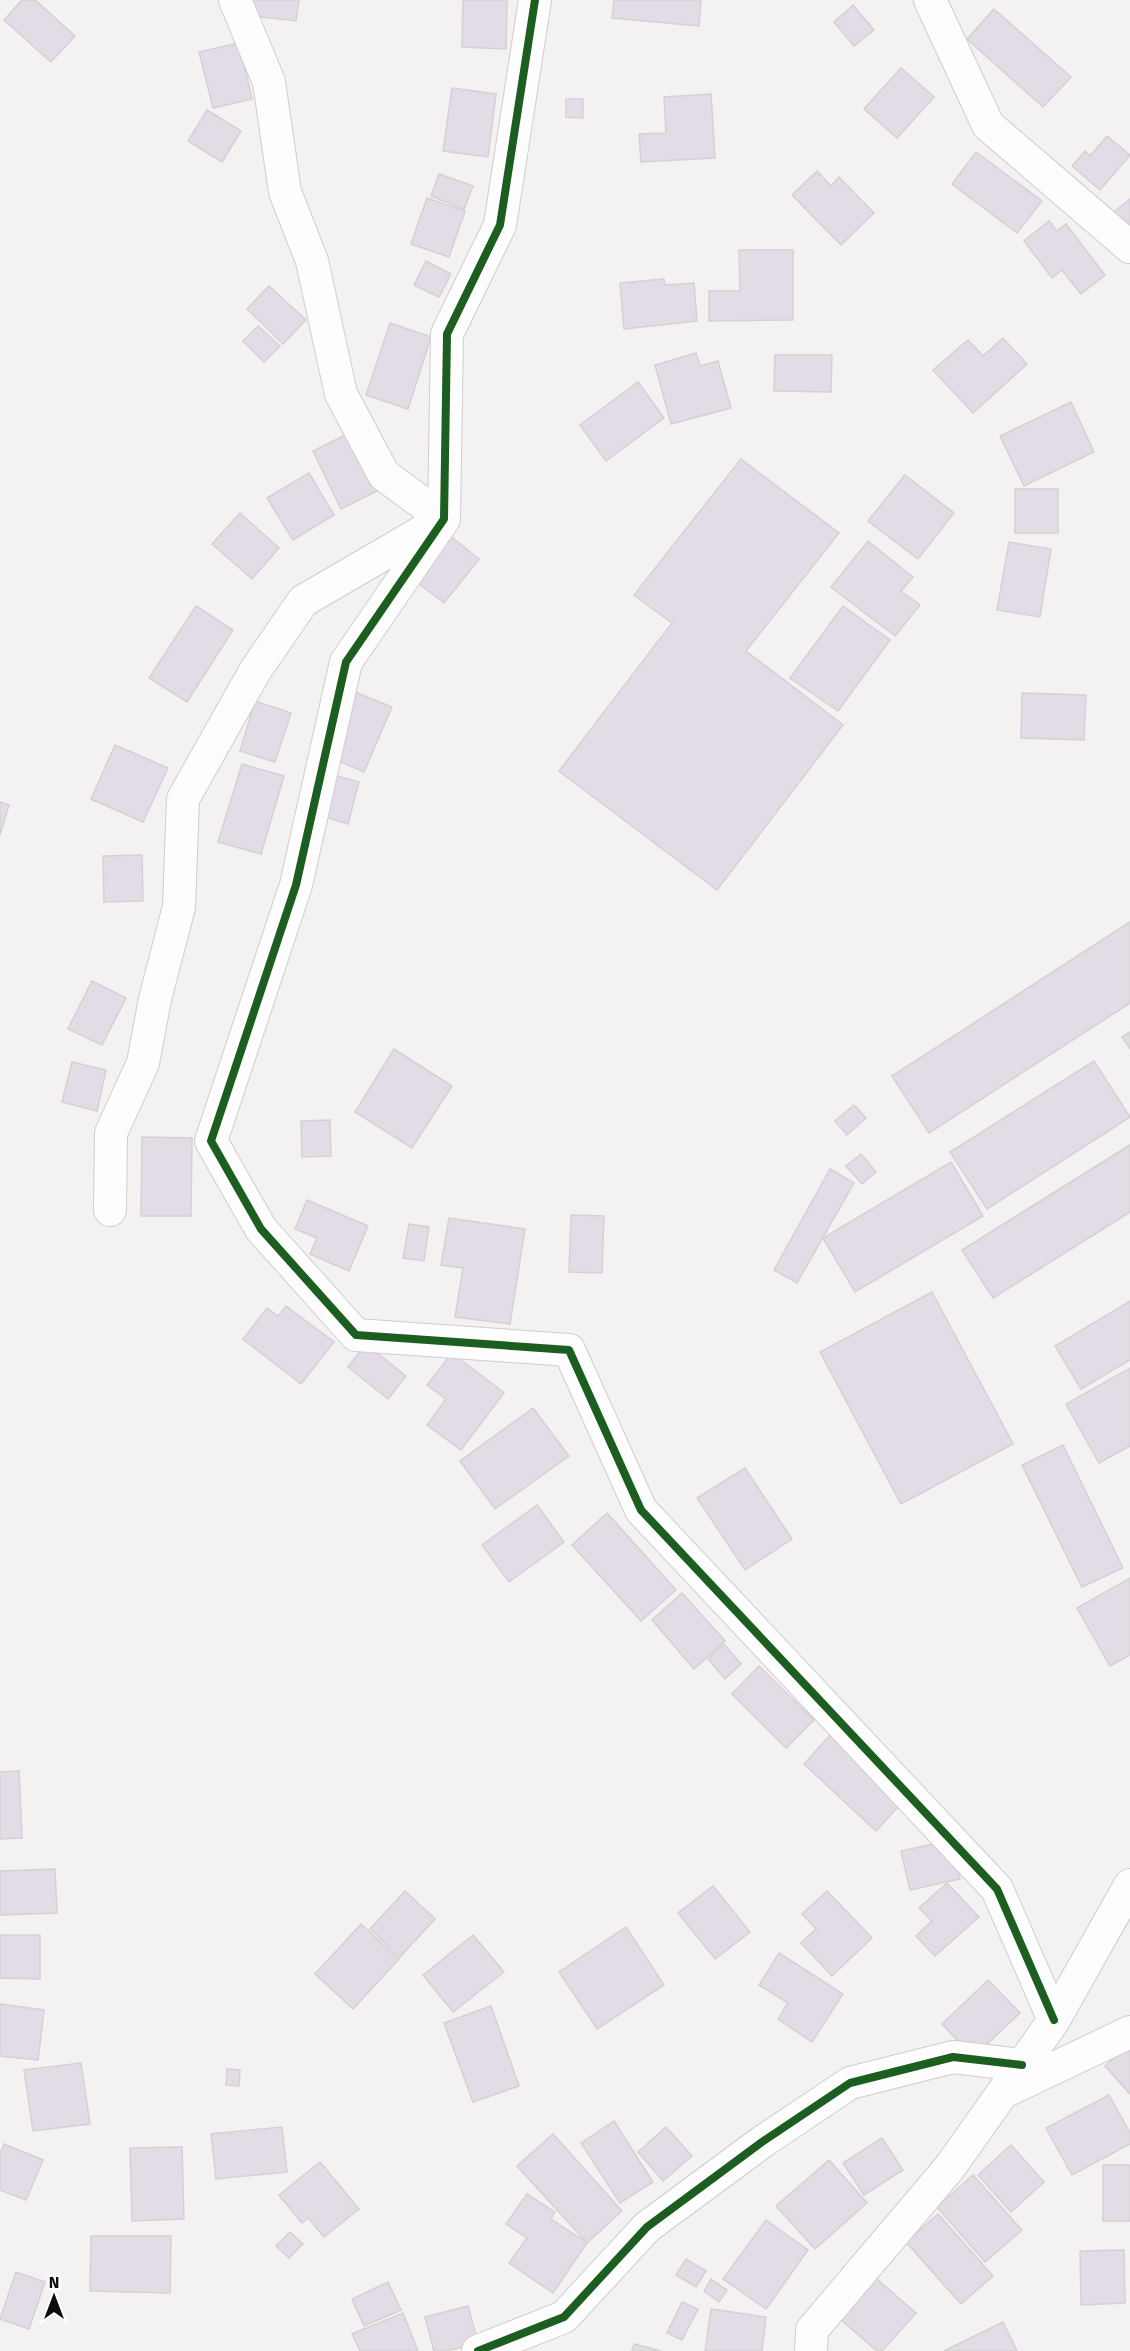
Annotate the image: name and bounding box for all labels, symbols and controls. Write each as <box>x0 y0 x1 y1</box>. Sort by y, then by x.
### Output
north arrow <box>24 2267 84 2327</box>
text: N <box>49 2273 59 2292</box>

